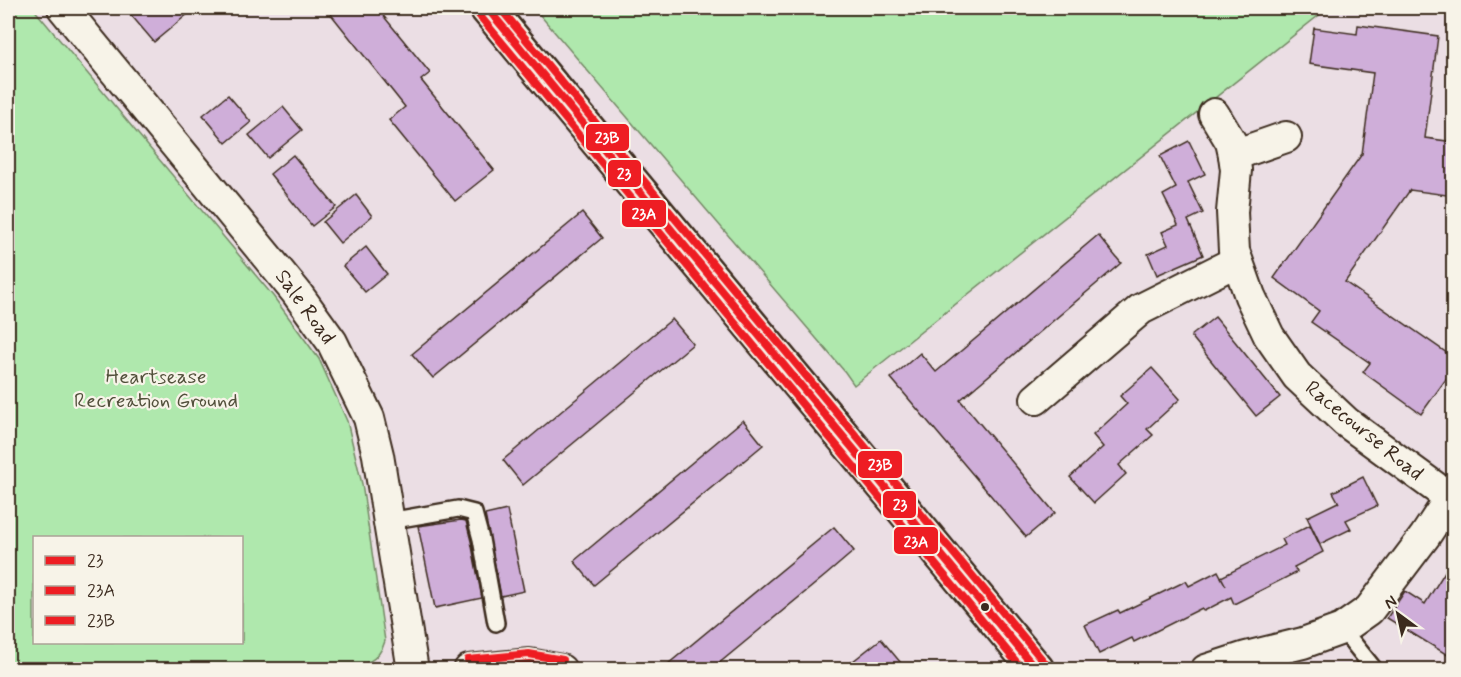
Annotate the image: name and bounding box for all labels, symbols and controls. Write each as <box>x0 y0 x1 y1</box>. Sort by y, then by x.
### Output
line badge: 23B <box>585 123 630 152</box>
text: 23B <box>595 128 619 149</box>
line badge: 23 <box>607 159 642 188</box>
text: 23 <box>617 164 632 185</box>
line badge: 23A <box>621 199 667 228</box>
text: 23A <box>631 204 657 225</box>
street label: Sale Road <box>268 264 342 350</box>
park label: Heartsease Recreation Ground <box>74 363 238 415</box>
street label: Racecourse Road <box>1299 375 1429 487</box>
line badge: 23B <box>857 450 903 479</box>
text: 23B <box>868 455 892 476</box>
line badge: 23 <box>882 490 917 519</box>
text: 23 <box>893 495 908 516</box>
line badge: 23A <box>893 526 939 555</box>
text: 23A <box>903 532 929 553</box>
legend <box>33 536 243 644</box>
text: 23 <box>87 549 104 573</box>
text: 23A <box>87 579 115 603</box>
north arrow <box>1368 584 1428 644</box>
text: N <box>1380 591 1401 614</box>
unlabelled marker <box>979 601 991 613</box>
text: 23B <box>87 609 115 633</box>

